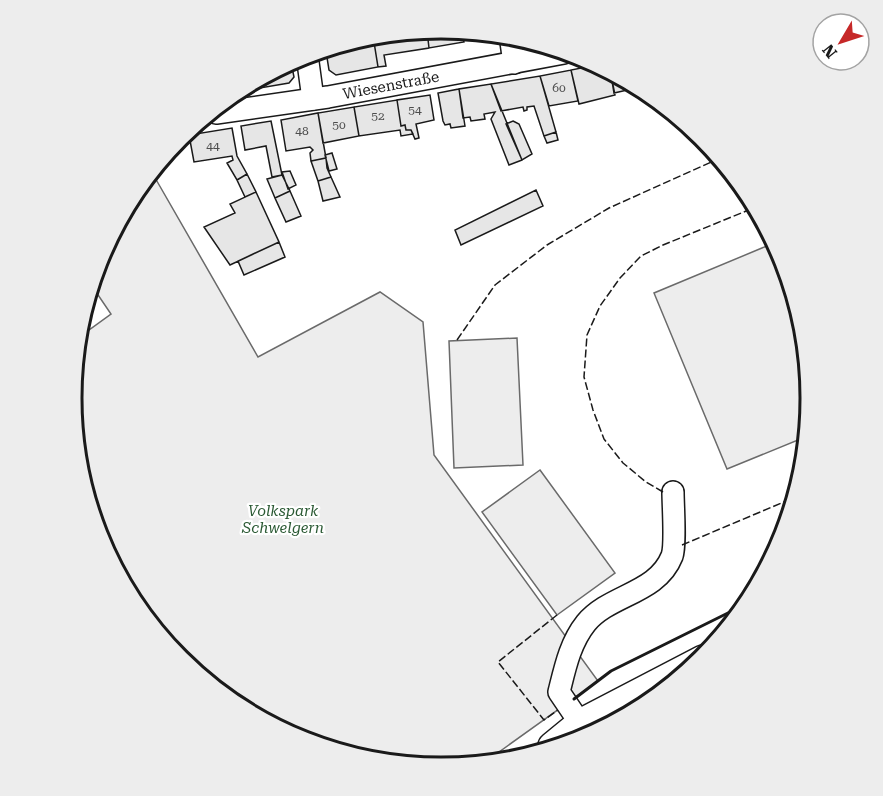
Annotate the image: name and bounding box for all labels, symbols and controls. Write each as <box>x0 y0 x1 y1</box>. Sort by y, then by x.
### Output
north arrow <box>811 12 871 72</box>
text: N <box>818 40 841 62</box>
street label: Wiesenstraße <box>341 67 440 103</box>
house number: 60 <box>552 81 566 95</box>
house number: 54 <box>408 103 422 117</box>
house number: 52 <box>371 109 385 123</box>
house number: 50 <box>332 118 346 132</box>
house number: 48 <box>295 124 309 138</box>
house number: 44 <box>206 139 220 153</box>
park label: Volkspark Schwelgern <box>241 502 324 537</box>

